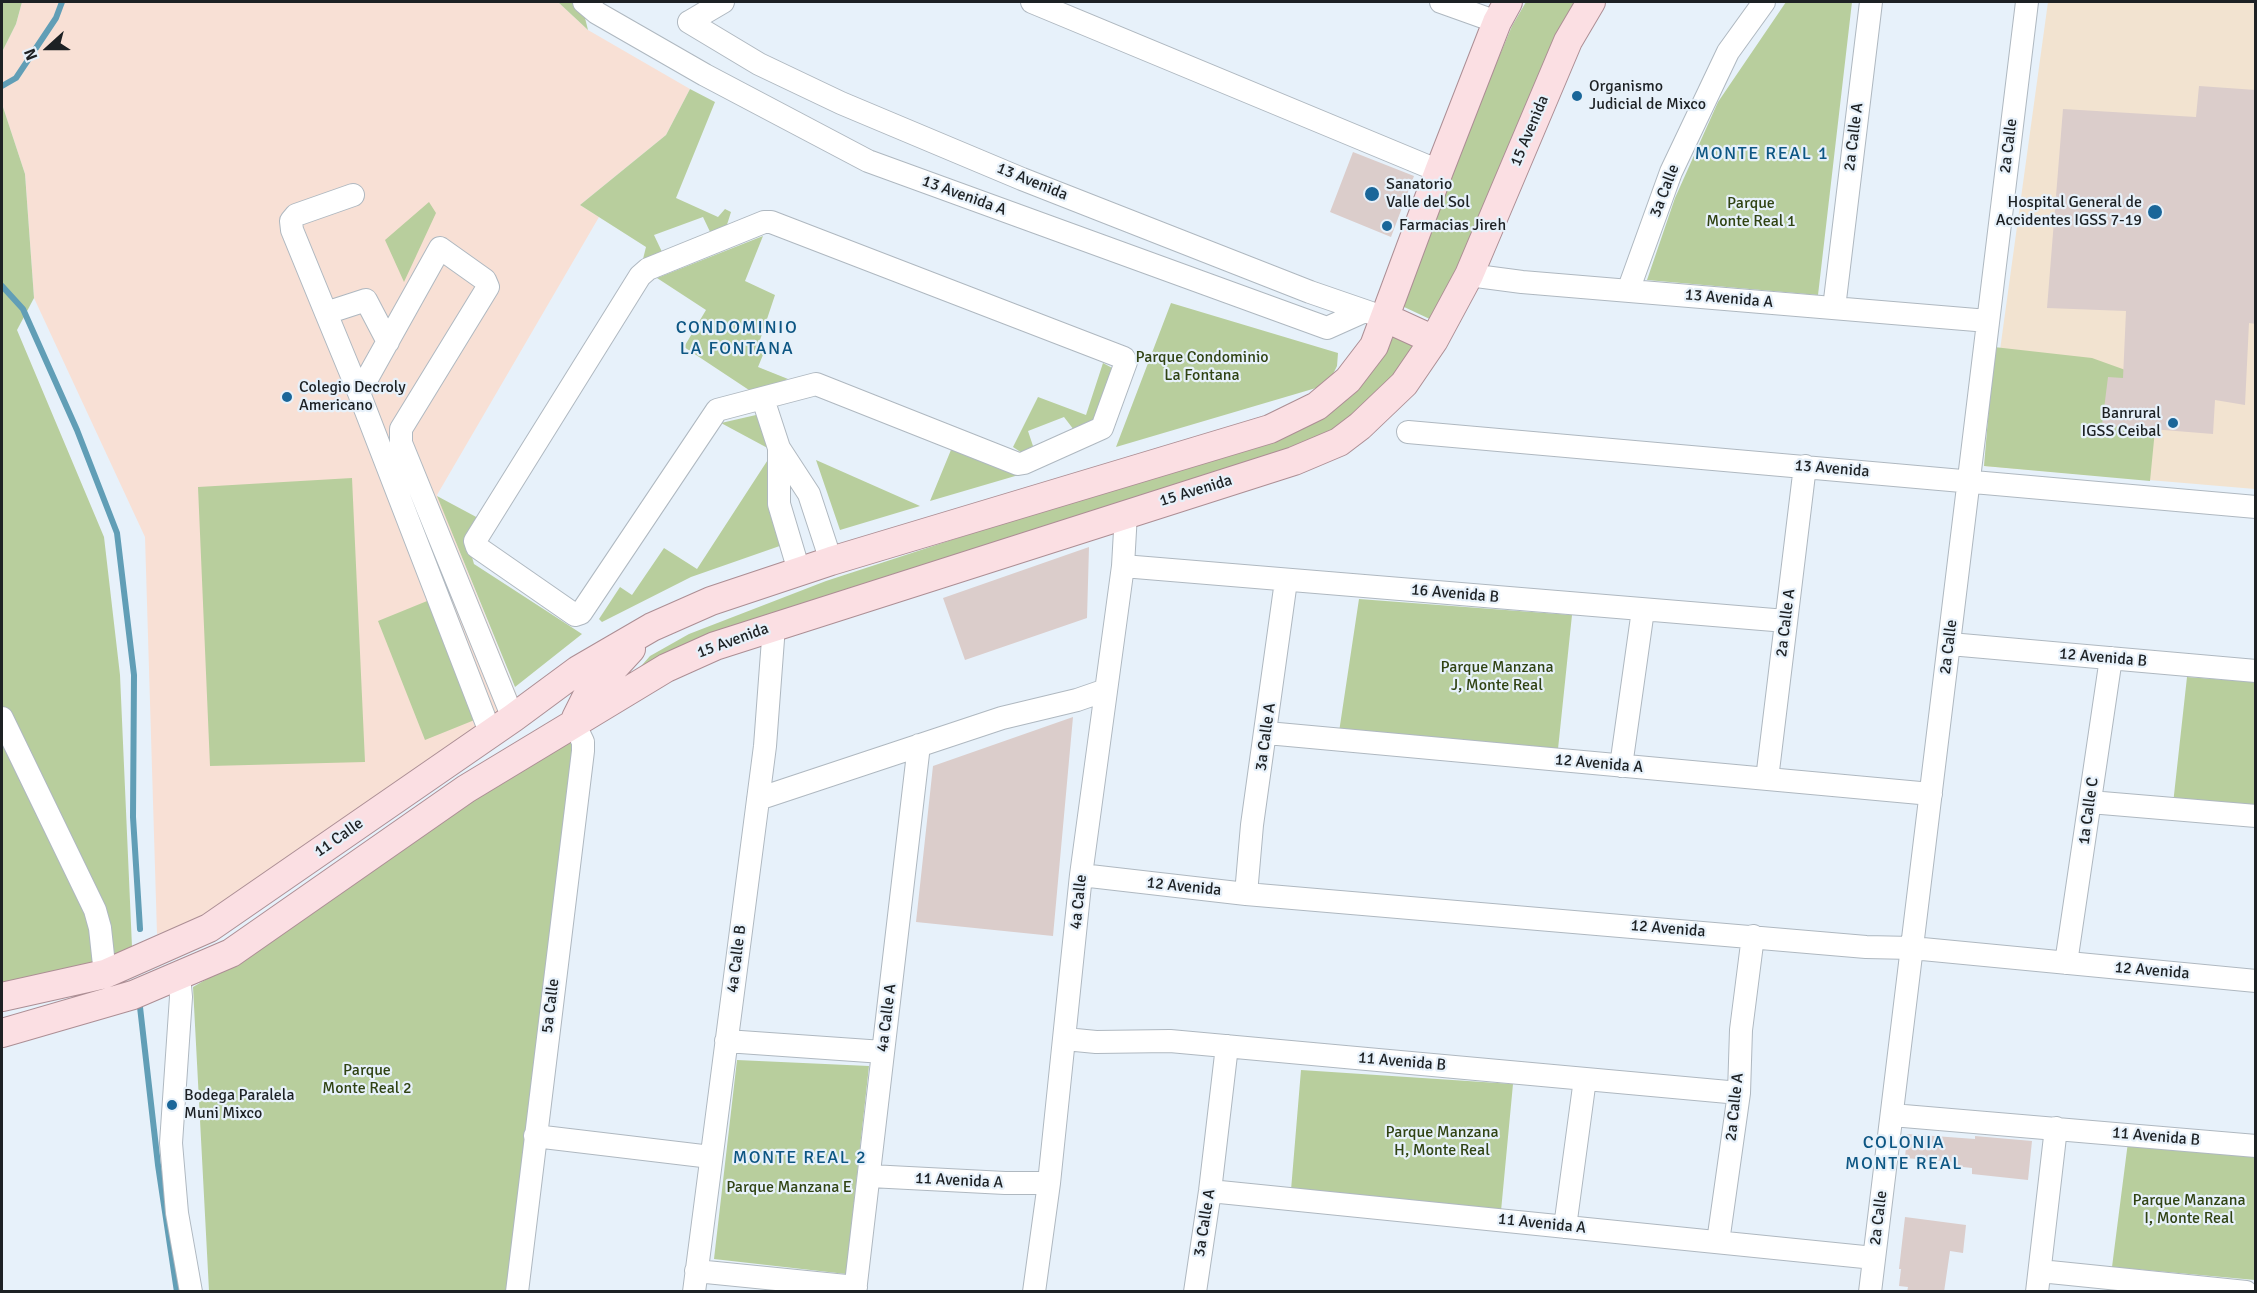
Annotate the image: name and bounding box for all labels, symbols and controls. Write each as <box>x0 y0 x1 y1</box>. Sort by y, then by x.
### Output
north arrow <box>18 18 78 78</box>
text: N <box>20 46 43 63</box>
place label: Organismo Judicial de Mixco <box>1589 77 1706 115</box>
marker: Organismo Judicial de Mixco <box>1570 89 1584 103</box>
street label: 15 Avenida <box>1506 93 1554 169</box>
street label: 2a Calle A <box>1840 102 1868 172</box>
street label: 2a Calle <box>1996 118 2022 174</box>
district label: MONTE REAL 1 <box>1695 143 1829 165</box>
street label: 13 Avenida <box>994 159 1070 205</box>
street label: 3a Calle <box>1646 162 1684 220</box>
street label: 13 Avenida A <box>919 172 1009 220</box>
place label: Sanatorio Valle del Sol <box>1386 175 1470 213</box>
marker: Sanatorio Valle del Sol <box>1363 185 1381 203</box>
place label: Hospital General de Accidentes IGSS 7-19 <box>1996 193 2142 231</box>
park label: Parque Monte Real 1 <box>1706 194 1796 232</box>
marker: Hospital General de Accidentes IGSS 7-19 <box>2146 203 2164 221</box>
place label: Farmacias Jireh <box>1399 216 1506 236</box>
marker: Farmacias Jireh <box>1380 219 1394 233</box>
street label: 13 Avenida A <box>1684 286 1774 312</box>
district label: CONDOMINIO LA FONTANA <box>676 317 798 360</box>
park label: Parque Condominio La Fontana <box>1135 348 1269 386</box>
place label: Colegio Decroly Americano <box>299 378 406 416</box>
marker: Colegio Decroly Americano <box>280 390 294 404</box>
place label: Banrural IGSS Ceibal <box>2082 404 2161 442</box>
marker: Banrural IGSS Ceibal <box>2166 416 2180 430</box>
street label: 13 Avenida <box>1794 456 1870 482</box>
street label: 15 Avenida <box>1157 471 1235 511</box>
street label: 16 Avenida B <box>1410 581 1500 607</box>
street label: 2a Calle A <box>1772 588 1800 658</box>
street label: 15 Avenida <box>694 619 772 663</box>
street label: 2a Calle <box>1936 619 1962 675</box>
street label: 12 Avenida B <box>2058 645 2148 671</box>
park label: Parque Manzana J, Monte Real <box>1440 658 1554 696</box>
street label: 3a Calle A <box>1252 702 1280 772</box>
street label: 12 Avenida A <box>1554 751 1644 777</box>
street label: 1a Calle C <box>2075 776 2103 846</box>
street label: 11 Calle <box>311 814 367 862</box>
street label: 4a Calle <box>1067 874 1091 930</box>
street label: 12 Avenida <box>1146 874 1222 900</box>
street label: 12 Avenida <box>1630 916 1706 942</box>
street label: 4a Calle B <box>723 924 751 994</box>
street label: 12 Avenida <box>2114 958 2190 984</box>
street label: 5a Calle <box>538 978 564 1034</box>
street label: 4a Calle A <box>873 983 901 1053</box>
street label: 11 Avenida B <box>1357 1049 1447 1075</box>
park label: Parque Monte Real 2 <box>322 1061 412 1099</box>
street label: 2a Calle A <box>1722 1072 1748 1142</box>
place label: Bodega Paralela Muni Mixco <box>184 1086 295 1124</box>
marker: Bodega Paralela Muni Mixco <box>165 1098 179 1112</box>
park label: Parque Manzana H, Monte Real <box>1385 1123 1499 1161</box>
street label: 11 Avenida B <box>2111 1124 2201 1150</box>
district label: COLONIA MONTE REAL <box>1845 1132 1963 1174</box>
district label: MONTE REAL 2 <box>733 1147 867 1169</box>
street label: 11 Avenida A <box>914 1169 1004 1193</box>
park label: Parque Manzana E <box>726 1178 852 1198</box>
street label: 3a Calle A <box>1190 1188 1220 1258</box>
street label: 2a Calle <box>1866 1190 1892 1246</box>
park label: Parque Manzana I, Monte Real <box>2132 1191 2246 1229</box>
street label: 11 Avenida A <box>1497 1210 1587 1238</box>

